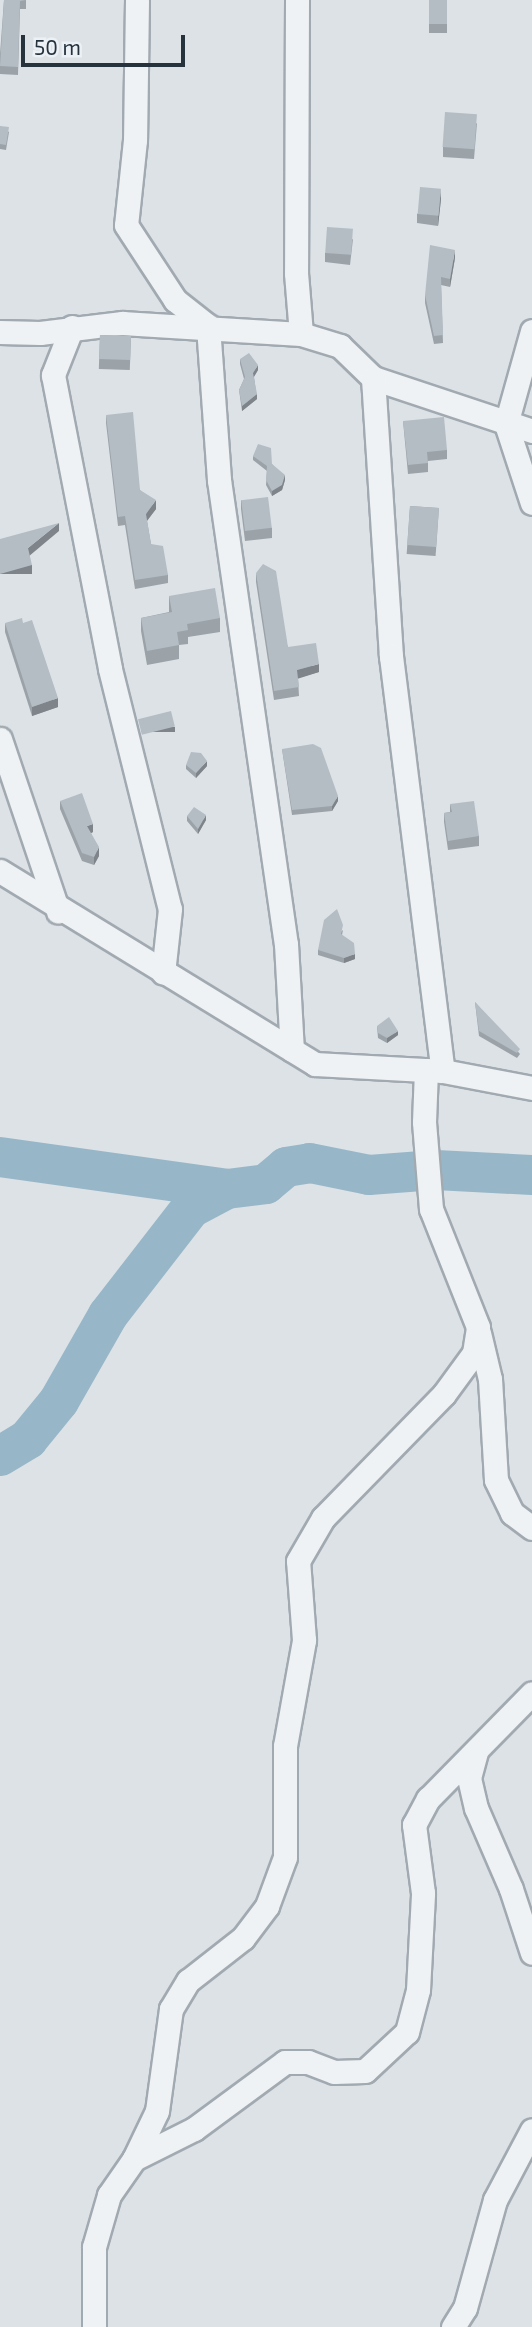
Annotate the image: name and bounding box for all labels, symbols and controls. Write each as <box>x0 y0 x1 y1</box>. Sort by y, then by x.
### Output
scale bar <box>24 21 189 65</box>
text: 50 m <box>34 34 81 59</box>

